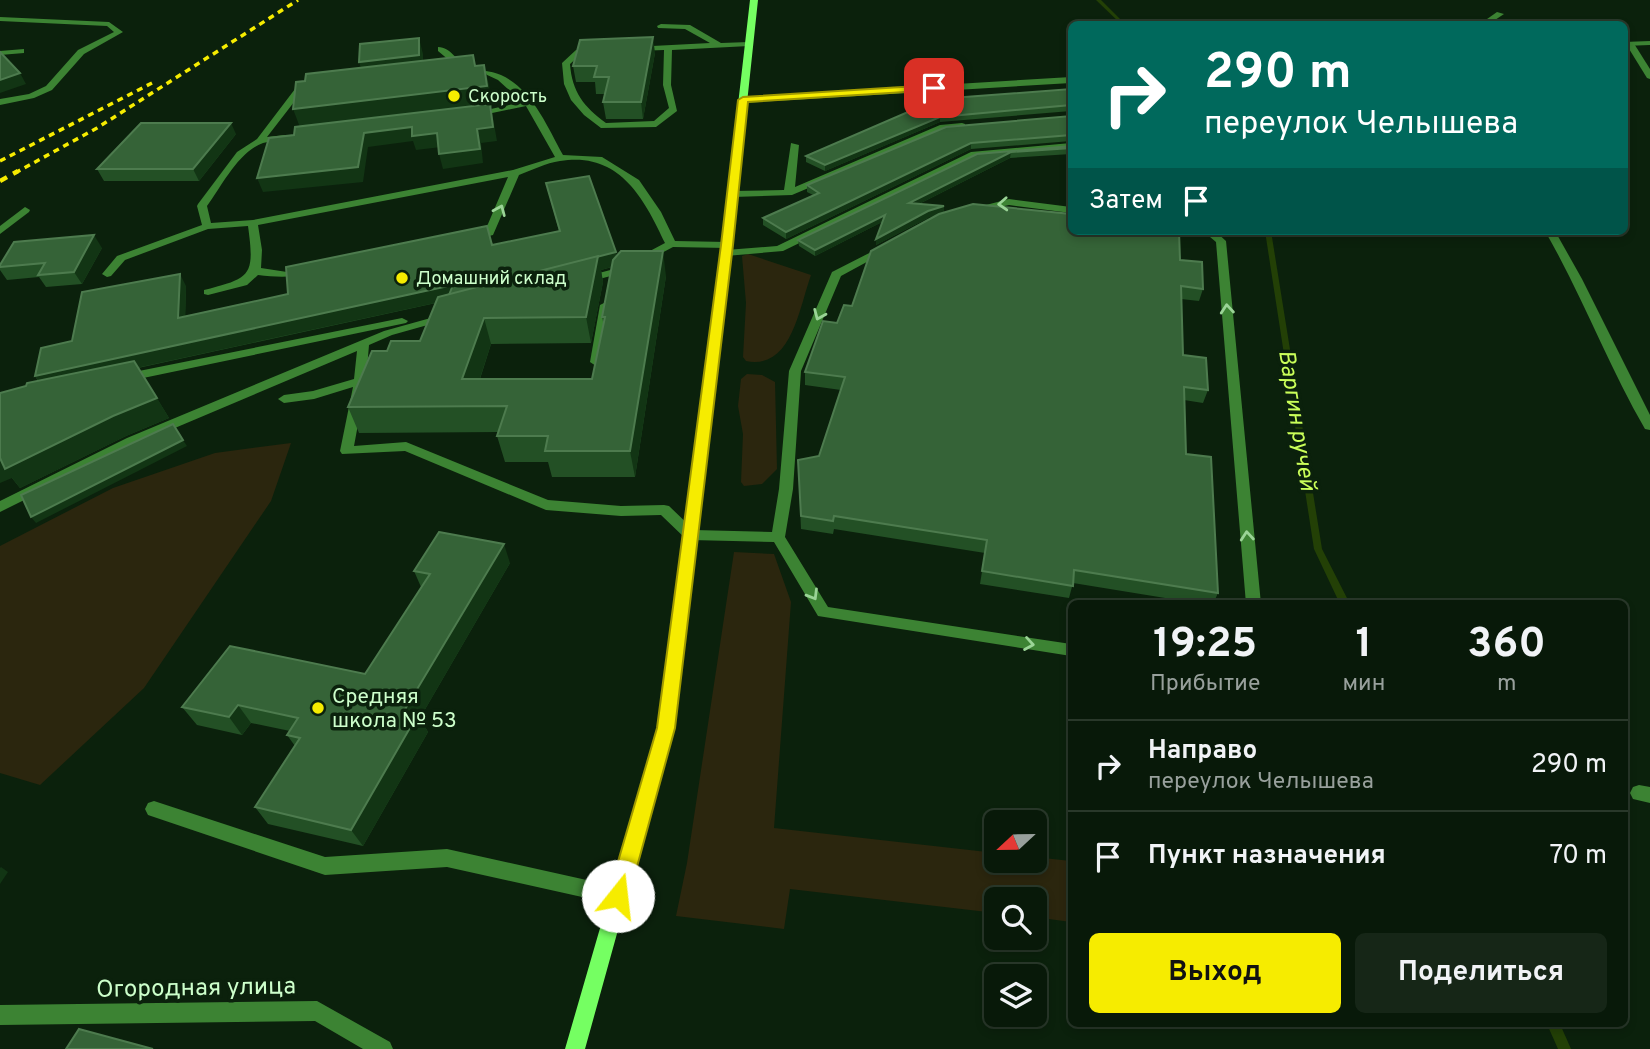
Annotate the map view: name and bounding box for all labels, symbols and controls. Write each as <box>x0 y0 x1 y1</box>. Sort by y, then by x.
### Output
text: 290 m <box>1204 44 1352 106</box>
icon: right <box>1089 49 1180 140</box>
pin <box>904 58 964 118</box>
icon: arrive <box>915 69 953 107</box>
place label: Скорость <box>468 86 547 109</box>
marker: Скорость <box>446 88 462 104</box>
text: переулок Челышева <box>1204 105 1518 145</box>
icon: arrive <box>1177 182 1215 220</box>
text: Затем <box>1089 185 1163 218</box>
one-way arrow <box>997 196 1008 211</box>
one-way arrow <box>491 205 505 217</box>
place label: Домашний склад <box>416 268 567 291</box>
marker: Домашний склад <box>394 270 410 286</box>
one-way arrow <box>1220 303 1235 314</box>
one-way arrow <box>813 308 827 320</box>
water label: Варгин ручей <box>1270 348 1321 494</box>
one-way arrow <box>1240 530 1255 542</box>
one-way arrow <box>805 588 818 601</box>
text: 19:25 <box>1153 619 1257 672</box>
text: 1 <box>1355 619 1372 672</box>
text: 360 <box>1467 619 1546 672</box>
one-way arrow <box>1023 636 1035 651</box>
text: Прибытие <box>1150 670 1260 699</box>
text: мин <box>1342 670 1385 699</box>
text: m <box>1497 670 1516 699</box>
place label: Средняя школа № 53 <box>332 684 457 735</box>
marker: Средняя школа № 53 <box>310 700 326 716</box>
text: Направо <box>1148 735 1257 768</box>
icon: right <box>1089 747 1127 785</box>
text: 290 m <box>1531 749 1607 782</box>
text: переулок Челышева <box>1148 768 1374 797</box>
north arrow <box>984 810 1046 873</box>
map controls <box>984 810 1047 1027</box>
icon: arrive <box>1089 838 1127 876</box>
text: Пункт назначения <box>1148 840 1386 873</box>
text: 70 m <box>1549 840 1607 873</box>
position arrow <box>581 859 655 933</box>
button: search <box>984 887 1047 950</box>
button: Выход <box>1089 933 1341 1013</box>
button: Поделиться <box>1355 933 1607 1013</box>
button: layers <box>984 964 1047 1027</box>
street label: Огородная улица <box>96 972 296 1006</box>

